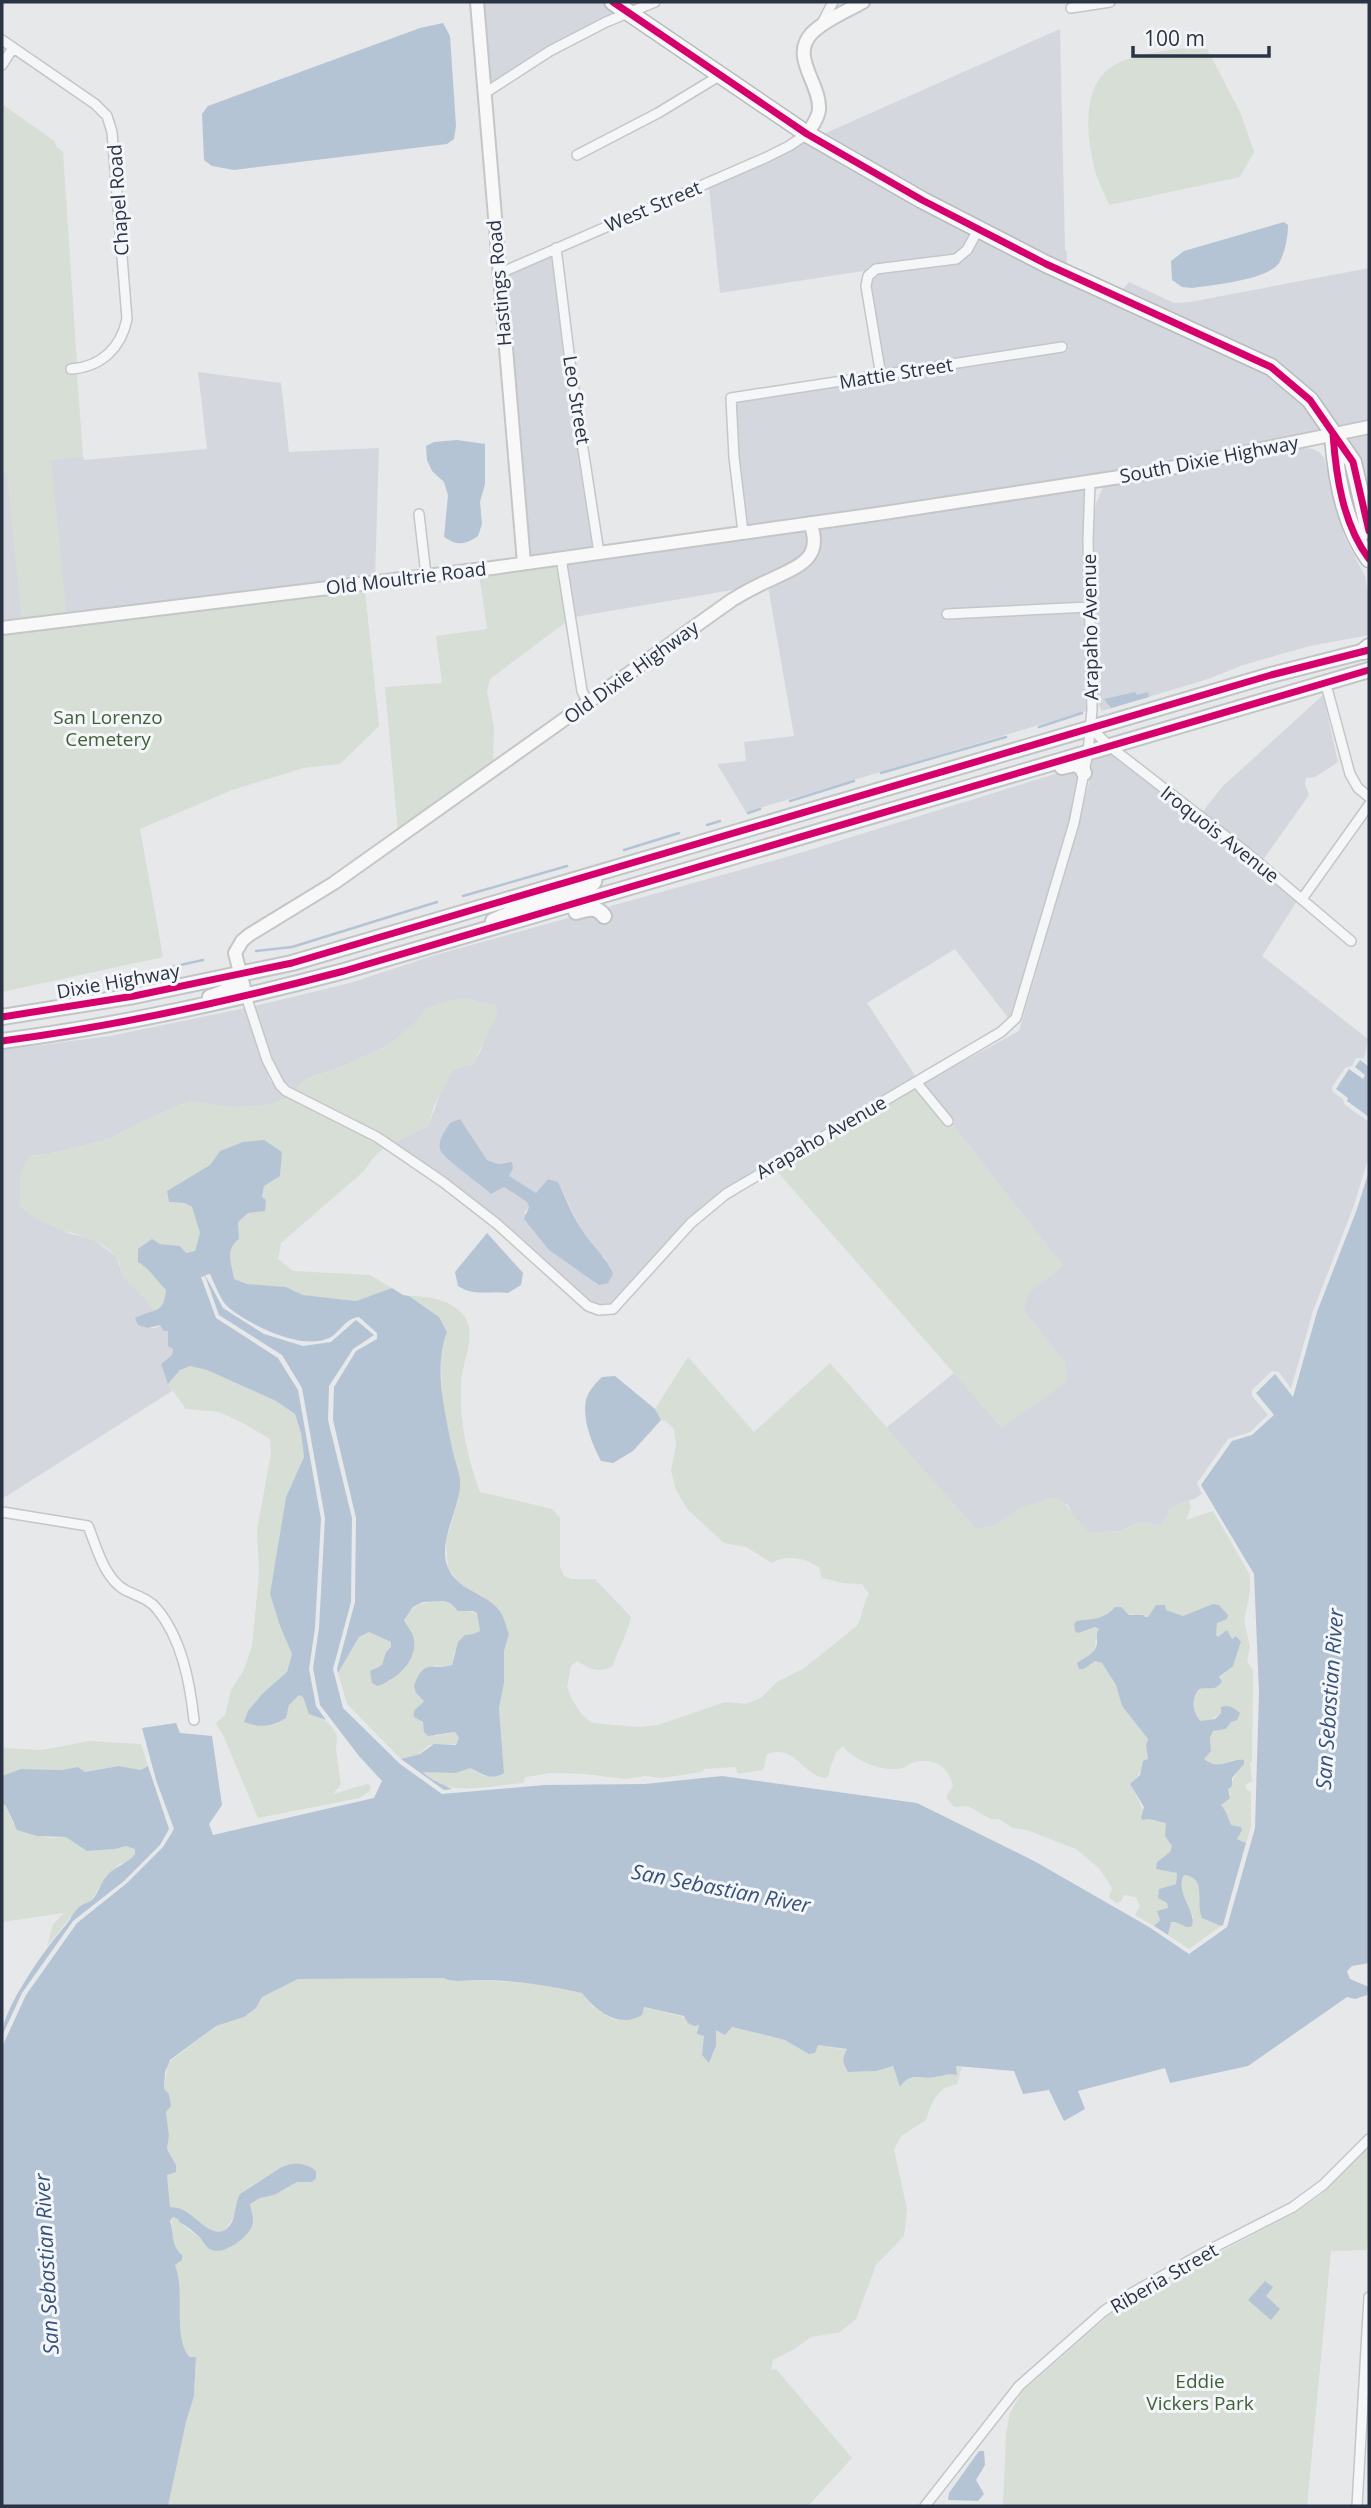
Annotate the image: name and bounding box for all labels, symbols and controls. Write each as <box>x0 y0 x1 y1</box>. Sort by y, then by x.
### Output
scale bar <box>1133 14 1270 58</box>
text: 100 m <box>1144 24 1205 52</box>
street label: Chapel Road <box>101 143 135 257</box>
street label: West Street <box>601 174 705 238</box>
street label: Hastings Road <box>481 219 517 347</box>
street label: Mattie Street <box>837 351 955 395</box>
street label: Leo Street <box>557 354 597 447</box>
street label: South Dixie Highway <box>1117 429 1301 489</box>
street label: Arapaho Avenue <box>1076 553 1104 701</box>
street label: Old Moultrie Road <box>324 555 488 601</box>
street label: Old Dixie Highway <box>558 614 704 730</box>
park label: San Lorenzo Cemetery <box>53 704 163 752</box>
street label: Iroquois Avenue <box>1155 779 1285 889</box>
street label: Dixie Highway <box>54 957 182 1005</box>
street label: Arapaho Avenue <box>751 1089 891 1185</box>
water label: San Sebastian River <box>1309 1607 1349 1790</box>
water label: San Sebastian River <box>629 1857 814 1919</box>
water label: San Sebastian River <box>27 2172 65 2355</box>
street label: Riberia Street <box>1106 2237 1223 2319</box>
park label: Eddie Vickers Park <box>1146 2368 1254 2416</box>

